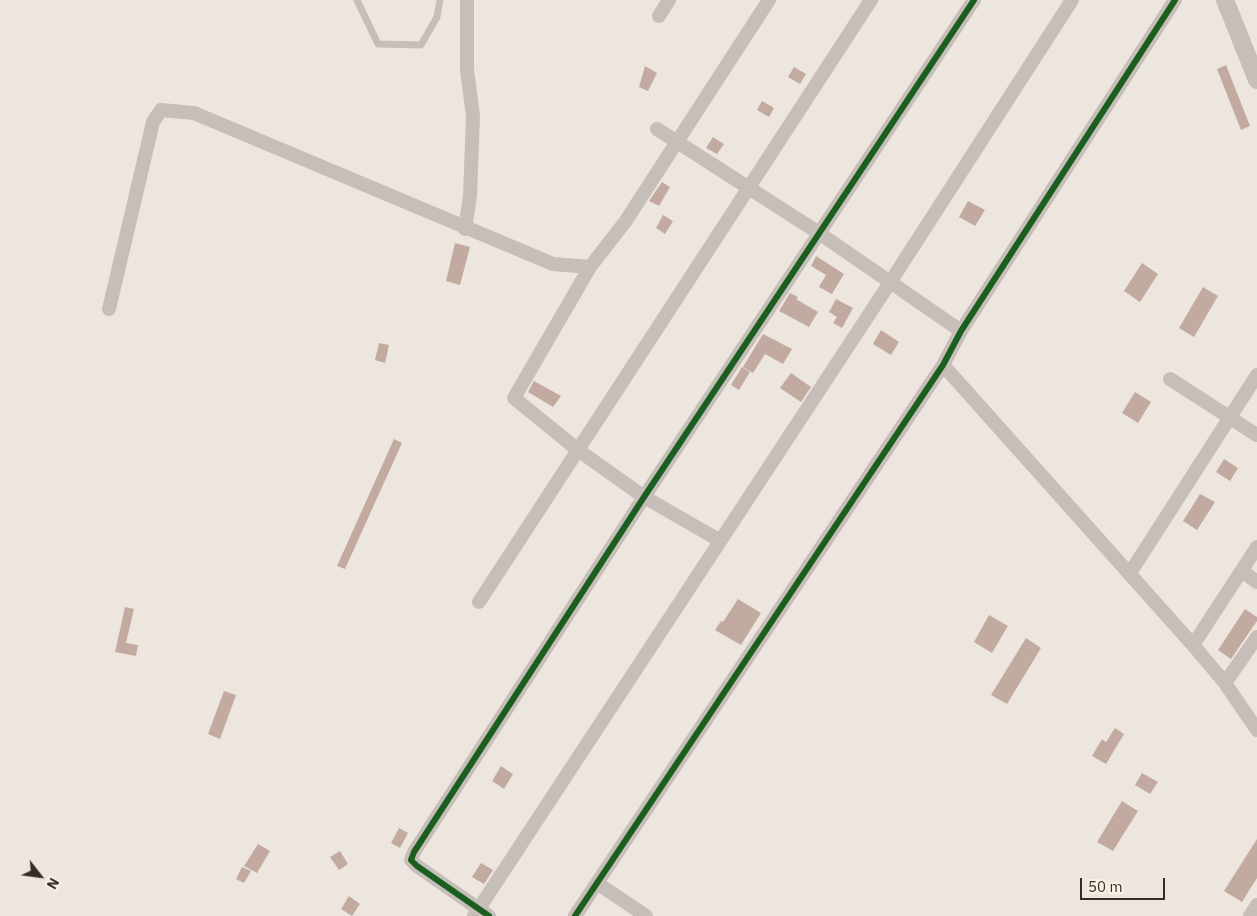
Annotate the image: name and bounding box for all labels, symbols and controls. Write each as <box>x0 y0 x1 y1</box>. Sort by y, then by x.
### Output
north arrow <box>15 851 65 901</box>
scale bar <box>1082 868 1167 900</box>
text: N <box>43 875 63 892</box>
text: 50 m <box>1088 877 1123 896</box>

